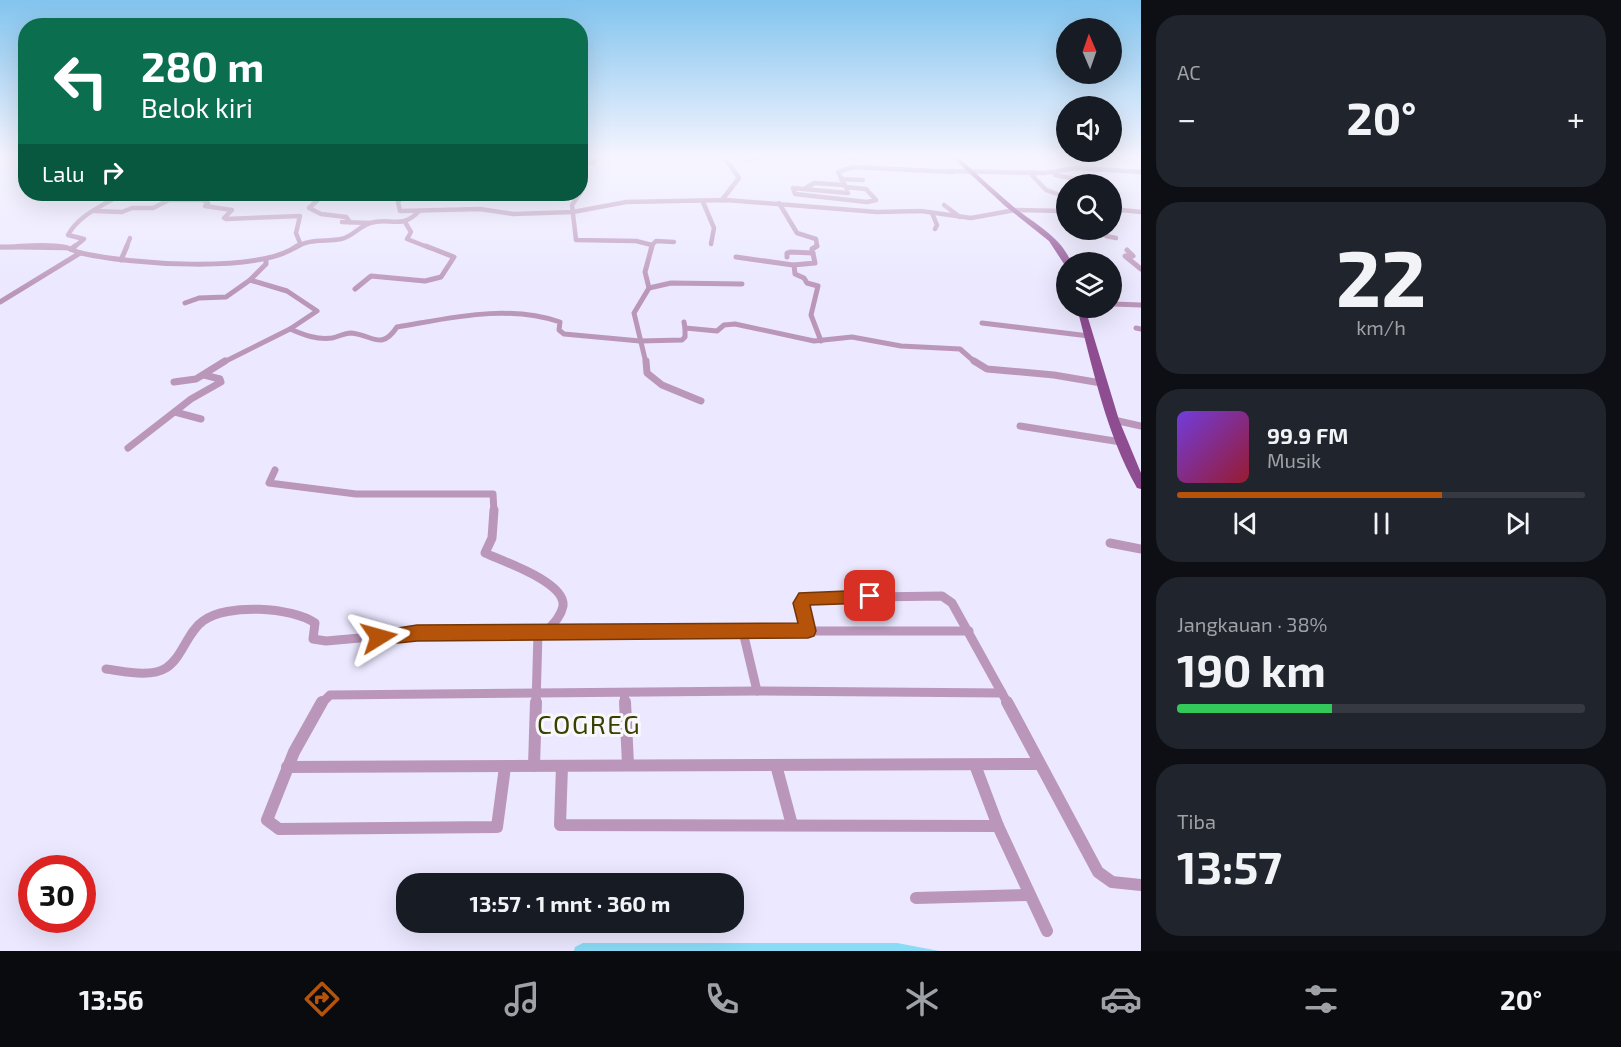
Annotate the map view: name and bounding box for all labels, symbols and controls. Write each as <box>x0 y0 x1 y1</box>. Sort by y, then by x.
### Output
north arrow <box>1056 18 1122 84</box>
map controls <box>1056 18 1122 318</box>
text: 280 m <box>141 40 264 90</box>
icon: left <box>42 42 120 120</box>
text: AC <box>1177 60 1201 84</box>
text: 20° <box>1347 90 1417 144</box>
text: Belok kiri <box>141 91 253 123</box>
button: sound <box>1056 96 1122 162</box>
text: − <box>1177 98 1196 138</box>
text: + <box>1567 98 1585 138</box>
icon: right <box>96 156 129 189</box>
text: Lalu <box>42 160 84 186</box>
button: search <box>1056 174 1122 240</box>
text: 22 <box>1336 229 1426 323</box>
button: layers <box>1056 252 1122 318</box>
text: km/h <box>1356 315 1406 339</box>
text: 99.9 FM <box>1267 422 1348 448</box>
text: Musik <box>1267 448 1321 472</box>
icon: previous <box>1229 507 1262 540</box>
icon: pause <box>1365 507 1398 540</box>
icon: next <box>1501 507 1534 540</box>
pin <box>844 570 895 621</box>
icon: arrive <box>853 579 886 612</box>
position arrow <box>347 605 411 669</box>
text: Jangkauan · 38% <box>1177 612 1328 636</box>
text: 190 km <box>1177 642 1326 696</box>
district label: COGREG <box>537 708 641 739</box>
text: Tiba <box>1177 809 1216 833</box>
text: 13:57 <box>1177 839 1282 893</box>
speed limit sign: 30 <box>18 855 96 933</box>
text: 13:57 · 1 mnt · 360 m <box>470 890 670 916</box>
icon: directions <box>301 978 343 1020</box>
icon: music <box>501 978 543 1020</box>
icon: phone <box>701 978 743 1020</box>
icon: climate <box>901 978 943 1020</box>
icon: car <box>1100 978 1142 1020</box>
icon: filters <box>1300 978 1342 1020</box>
text: 13:56 <box>79 983 144 1015</box>
text: 20° <box>1500 983 1542 1015</box>

